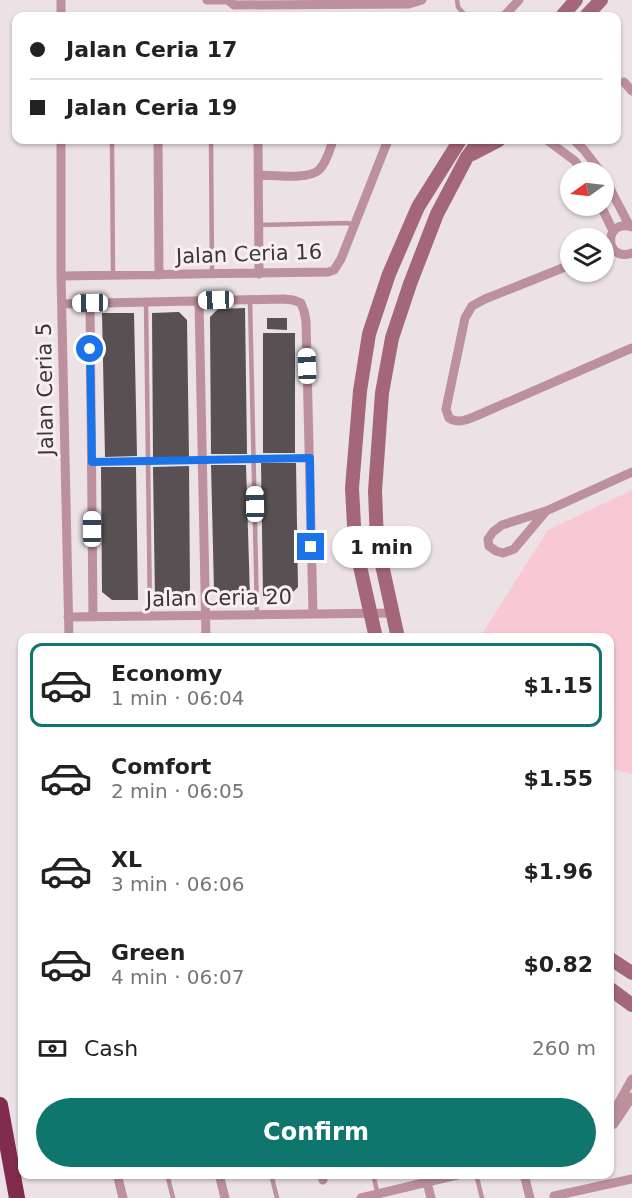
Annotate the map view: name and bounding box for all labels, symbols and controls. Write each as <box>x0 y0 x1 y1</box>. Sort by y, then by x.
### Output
text: Jalan Ceria 17 <box>66 37 237 62</box>
text: Jalan Ceria 19 <box>66 95 237 120</box>
north arrow <box>560 162 614 216</box>
map controls <box>560 162 614 282</box>
button: layers <box>560 228 614 282</box>
street label: Jalan Ceria 16 <box>174 239 322 269</box>
car <box>198 290 234 310</box>
car <box>72 294 108 312</box>
street label: Jalan Ceria 5 <box>32 322 58 458</box>
route start <box>76 335 103 362</box>
car <box>297 348 317 384</box>
car <box>246 486 264 522</box>
car <box>83 511 101 547</box>
callout: 1 min <box>332 526 431 568</box>
route end <box>297 533 324 560</box>
text: 1 min <box>350 535 413 559</box>
street label: Jalan Ceria 20 <box>144 585 292 611</box>
icon: car <box>39 658 93 712</box>
text: Economy <box>111 661 222 686</box>
text: $1.15 <box>523 673 593 698</box>
text: 1 min · 06:04 <box>111 686 245 710</box>
icon: car <box>39 751 93 805</box>
text: Comfort <box>111 754 211 779</box>
text: $1.55 <box>523 766 593 791</box>
text: 2 min · 06:05 <box>111 779 245 803</box>
icon: car <box>39 844 93 898</box>
text: XL <box>111 847 142 872</box>
text: $1.96 <box>523 859 593 884</box>
text: 3 min · 06:06 <box>111 872 245 896</box>
icon: car <box>39 937 93 991</box>
text: Green <box>111 940 185 965</box>
text: $0.82 <box>523 952 593 977</box>
text: 4 min · 06:07 <box>111 965 245 989</box>
icon: cash <box>36 1032 69 1065</box>
text: Cash <box>84 1036 138 1061</box>
text: 260 m <box>532 1036 596 1060</box>
button: Confirm <box>36 1098 596 1167</box>

